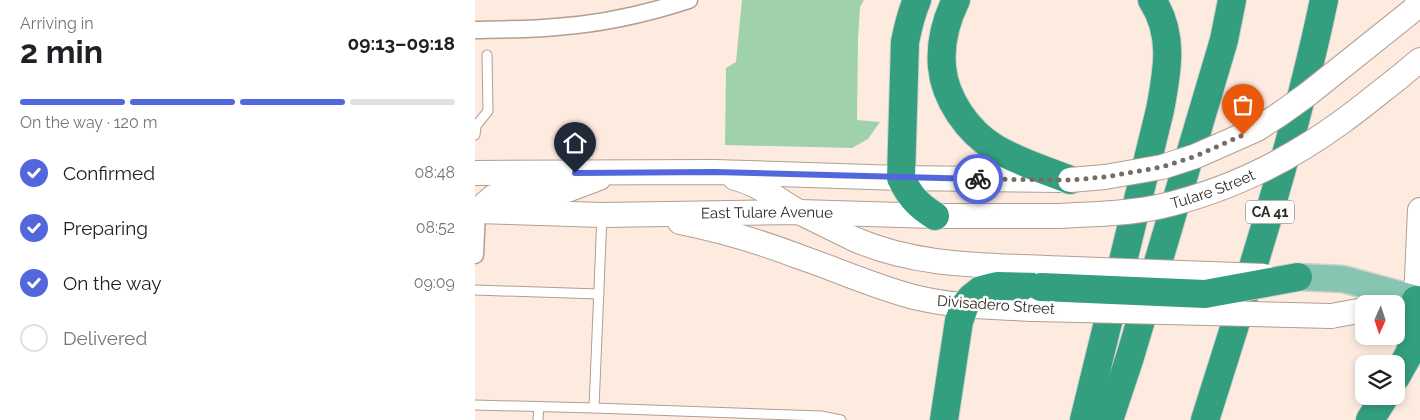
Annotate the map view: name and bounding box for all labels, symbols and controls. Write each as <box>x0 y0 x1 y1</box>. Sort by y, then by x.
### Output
text: Arriving in <box>20 14 94 33</box>
text: 09:13–09:18 <box>348 32 455 54</box>
text: 2 min <box>20 33 103 70</box>
pin <box>1222 84 1264 135</box>
icon: bag <box>1229 91 1257 119</box>
text: On the way · 120 m <box>20 113 158 132</box>
pin <box>554 122 596 173</box>
icon: home <box>561 129 589 157</box>
courier <box>953 154 1003 204</box>
icon: check <box>20 159 48 187</box>
text: Confirmed <box>63 162 155 184</box>
text: 08:48 <box>414 163 455 182</box>
icon: bike <box>964 165 992 193</box>
street label: Tulare Street <box>1169 166 1258 213</box>
road number: CA 41 <box>1246 200 1294 223</box>
street label: East Tulare Avenue <box>701 203 833 222</box>
icon: check <box>20 214 48 242</box>
text: Preparing <box>63 217 148 239</box>
text: 08:52 <box>416 218 455 237</box>
icon: check <box>20 269 48 297</box>
text: On the way <box>63 272 162 294</box>
text: 09:09 <box>414 273 455 292</box>
street label: Divisadero Street <box>936 292 1056 318</box>
north arrow <box>1355 295 1405 345</box>
map controls <box>1355 295 1405 405</box>
text: Delivered <box>63 327 147 349</box>
button: layers <box>1355 355 1405 405</box>

